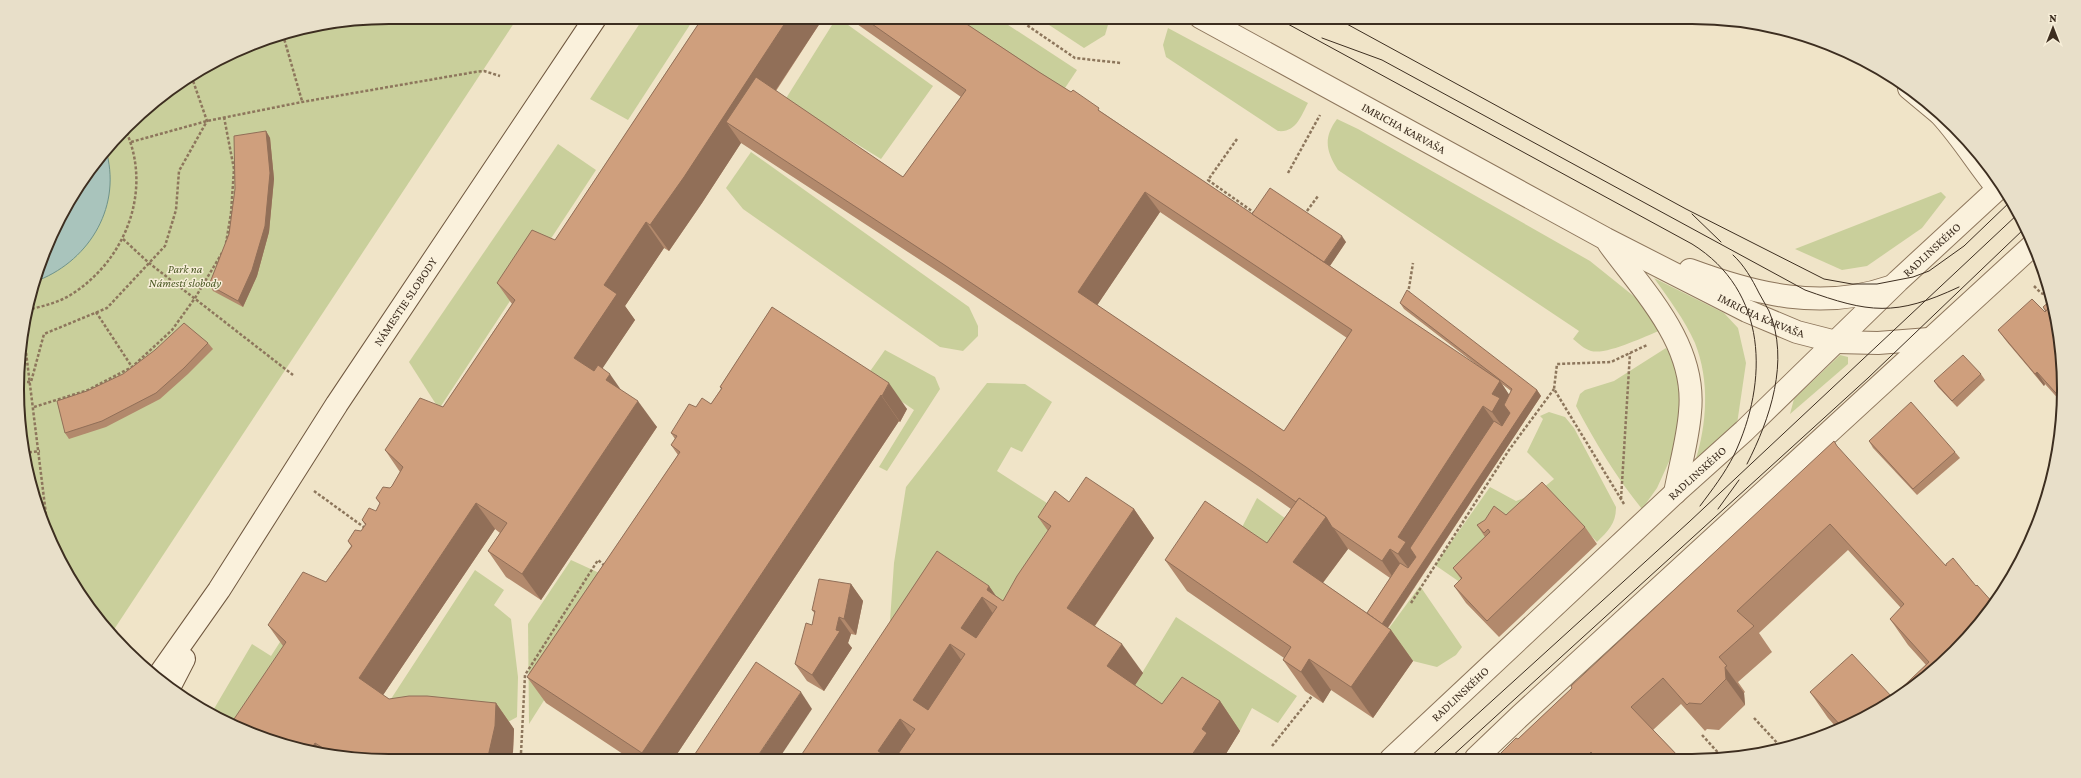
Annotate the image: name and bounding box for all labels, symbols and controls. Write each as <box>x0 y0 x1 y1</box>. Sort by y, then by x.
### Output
north arrow <box>2033 8 2073 48</box>
text: N <box>2049 12 2057 24</box>
street label: IMRICHA KARVAŠA <box>1359 100 1448 157</box>
street label: RADLINSKÉHO <box>1900 220 1964 280</box>
street label: NÁMESTIE SLOBODY <box>371 254 441 349</box>
park label: Park na Námestí slobody <box>149 262 221 290</box>
street label: IMRICHA KARVAŠA <box>1716 290 1806 341</box>
street label: RADLINSKÉHO <box>1665 443 1729 503</box>
street label: RADLINSKÉHO <box>1429 664 1492 724</box>

